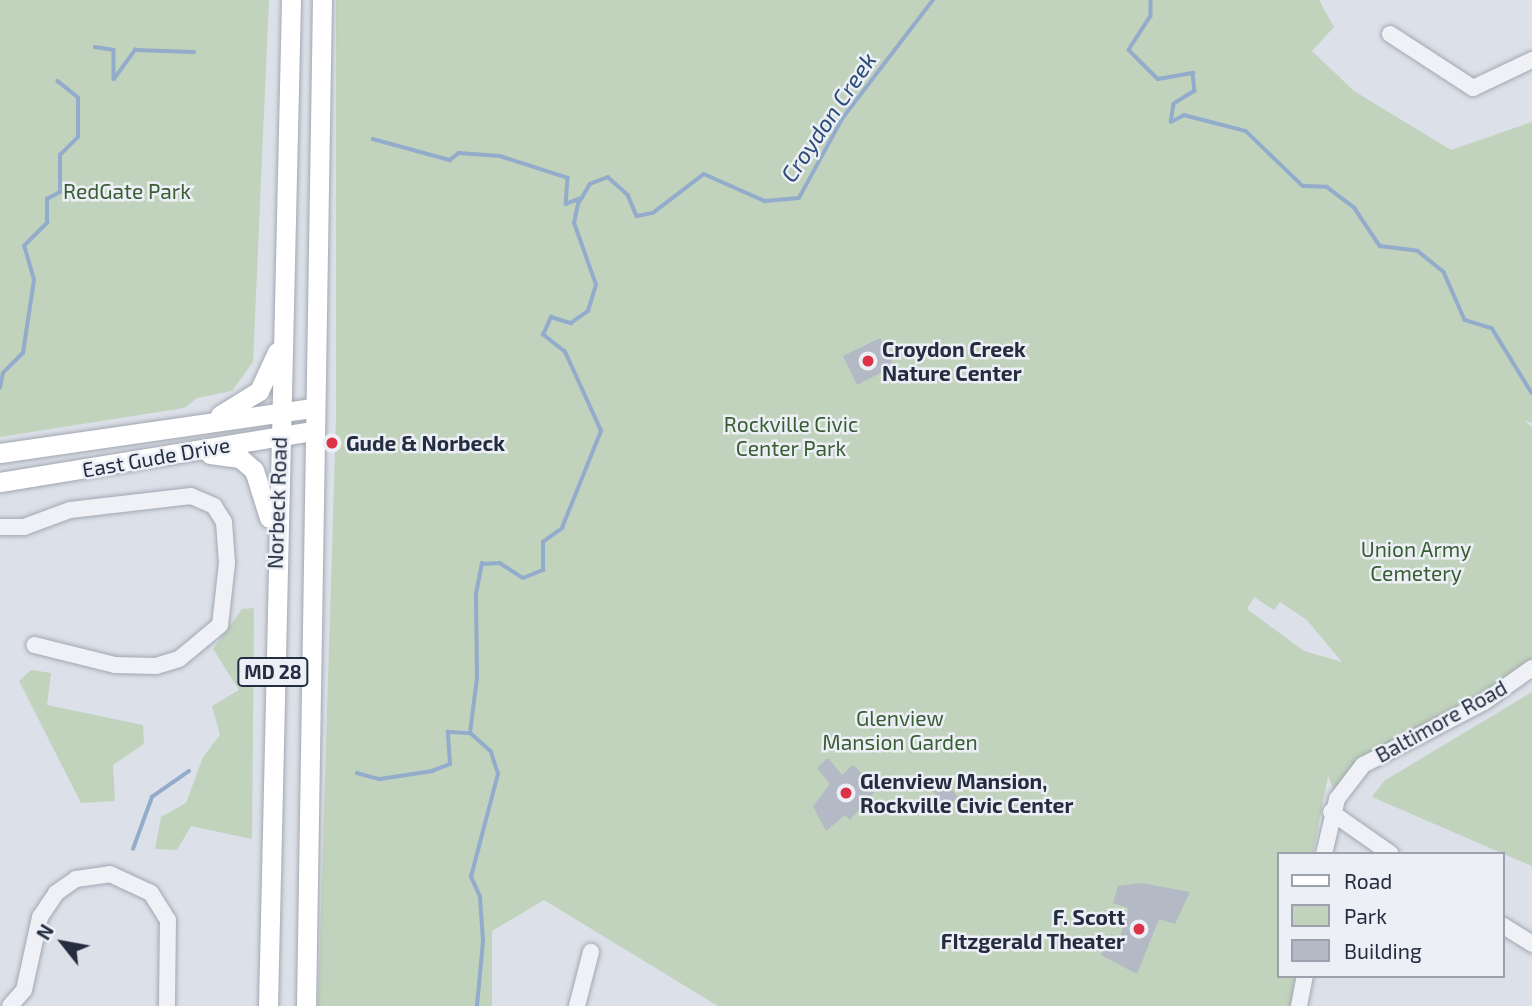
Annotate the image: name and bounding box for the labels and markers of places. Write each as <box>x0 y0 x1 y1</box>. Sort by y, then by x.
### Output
place label: Croydon Creek Nature Center <box>882 336 1026 386</box>
marker: Croydon Creek Nature Center <box>860 353 876 369</box>
place label: Gude & Norbeck <box>346 430 505 456</box>
marker: Gude & Norbeck <box>324 435 340 451</box>
place label: Glenview Mansion, Rockville Civic Center <box>860 768 1073 818</box>
marker: Glenview Mansion, Rockville Civic Center <box>838 785 854 801</box>
place label: F. Scott FItzgerald Theater <box>940 904 1125 954</box>
marker: F. Scott FItzgerald Theater <box>1131 921 1147 937</box>

